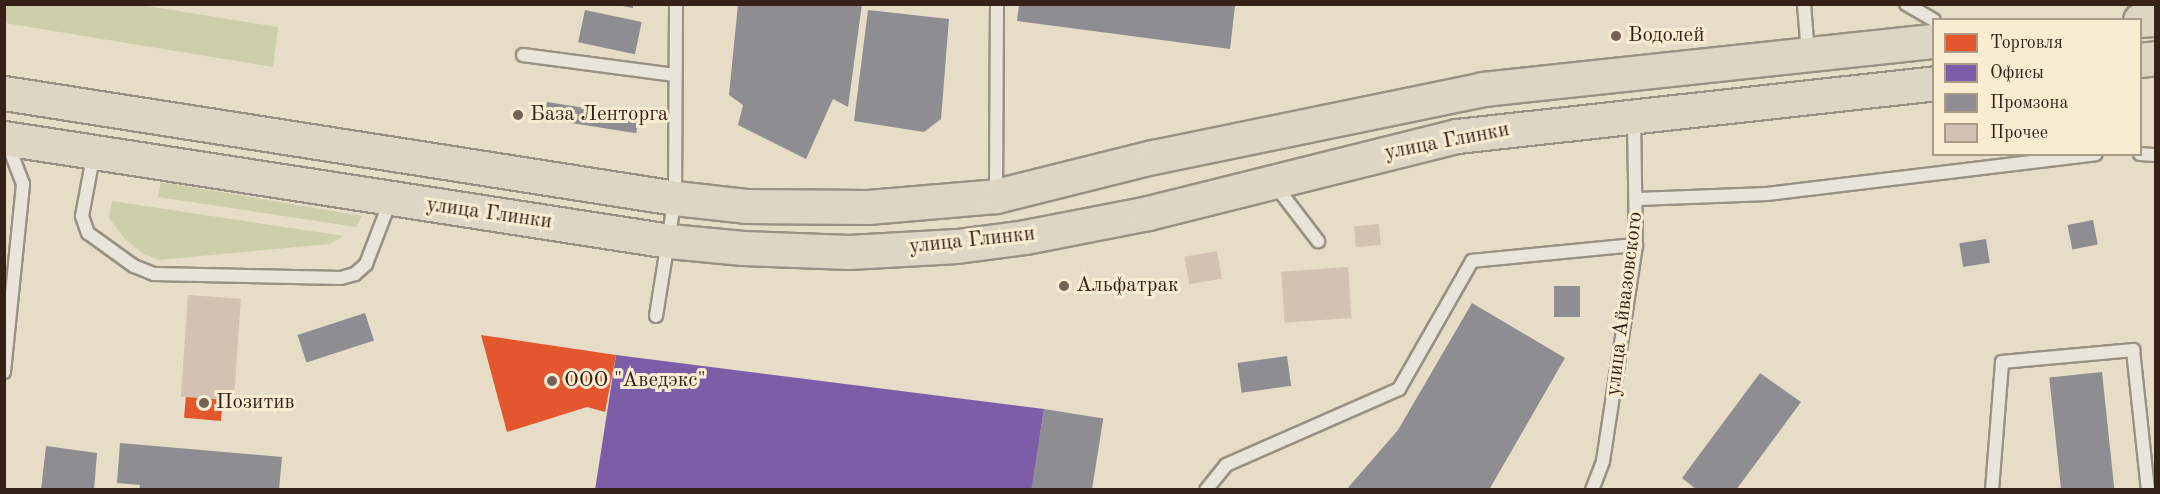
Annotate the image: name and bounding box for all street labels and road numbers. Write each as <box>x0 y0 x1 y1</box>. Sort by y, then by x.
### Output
street label: улица Глинки <box>1383 118 1511 166</box>
street label: улица Глинки <box>425 193 553 235</box>
street label: улица Айвазовского <box>1601 210 1649 398</box>
street label: улица Глинки <box>908 222 1036 260</box>

